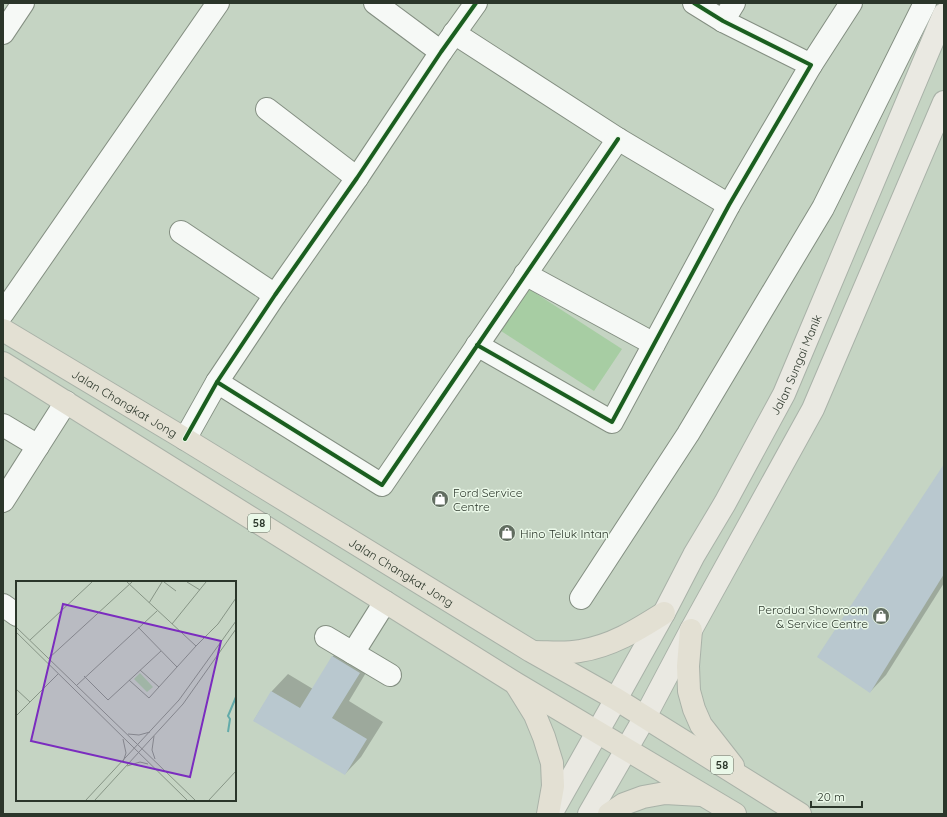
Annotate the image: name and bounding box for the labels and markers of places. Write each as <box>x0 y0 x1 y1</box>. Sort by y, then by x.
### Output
place label: Ford Service Centre <box>453 485 523 514</box>
shop icon: Ford Service Centre <box>430 489 450 509</box>
shop icon: Hino Teluk Intan <box>497 523 517 543</box>
place label: Hino Teluk Intan <box>520 526 609 541</box>
place label: Perodua Showroom & Service Centre <box>758 602 868 631</box>
shop icon: Perodua Showroom & Service Centre <box>871 606 891 626</box>

